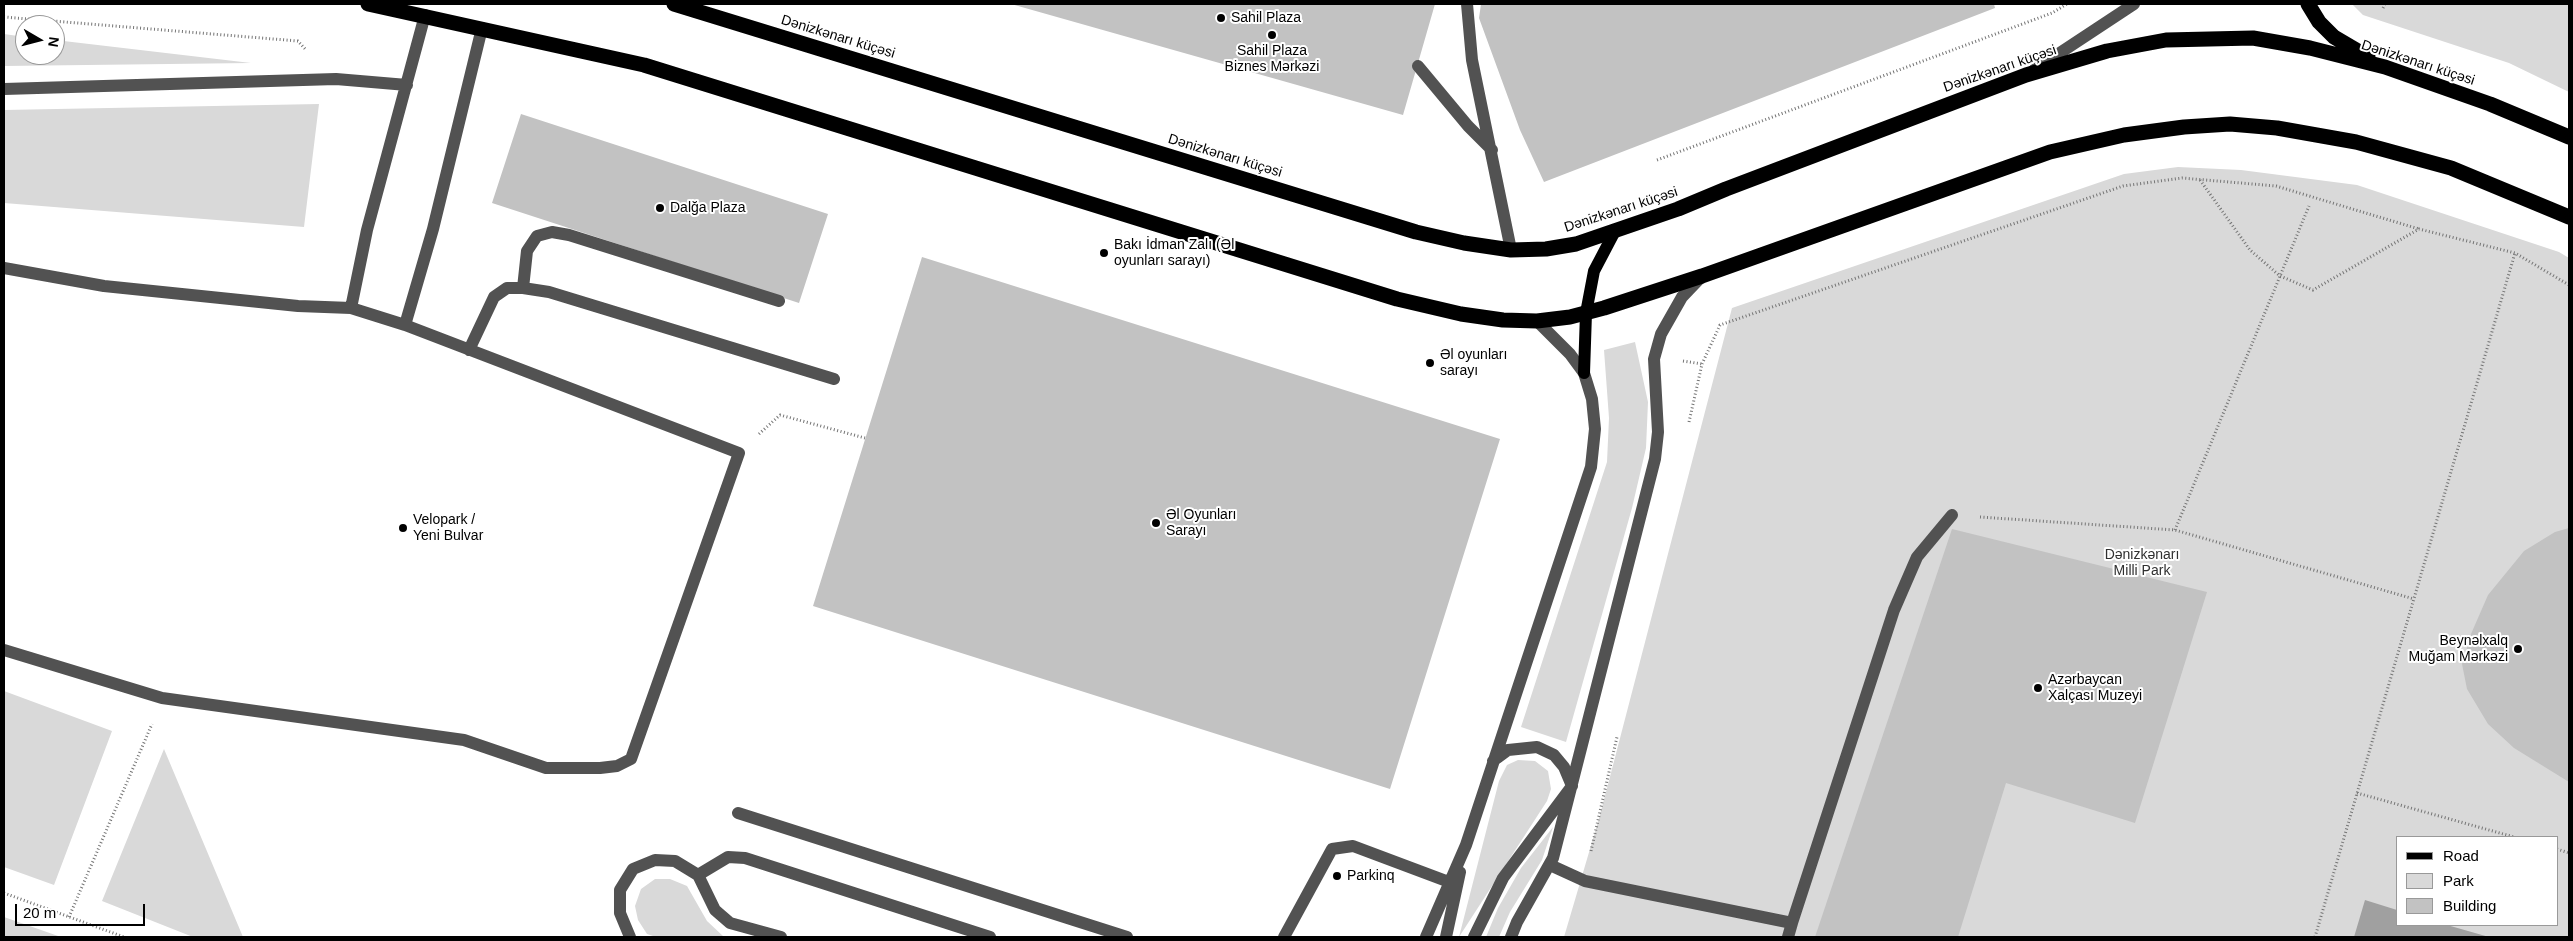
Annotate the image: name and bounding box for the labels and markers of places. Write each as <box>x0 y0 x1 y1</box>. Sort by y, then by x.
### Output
place label: Sahil Plaza <box>1231 10 1301 26</box>
marker: Sahil Plaza <box>1215 12 1227 24</box>
marker: Sahil Plaza Biznes Mərkəzi <box>1266 29 1278 41</box>
place label: Sahil Plaza Biznes Mərkəzi <box>1225 43 1319 75</box>
place label: Dalğa Plaza <box>670 200 745 216</box>
marker: Dalğa Plaza <box>654 202 666 214</box>
place label: Bakı İdman Zalı (Əl oyunları sarayı) <box>1114 237 1234 270</box>
marker: Bakı İdman Zalı (Əl oyunları sarayı) <box>1098 247 1110 259</box>
place label: Əl oyunları sarayı <box>1440 347 1507 380</box>
marker: Əl oyunları sarayı <box>1424 357 1436 369</box>
place label: Əl Oyunları Sarayı <box>1166 507 1236 540</box>
place label: Velopark / Yeni Bulvar <box>413 512 483 544</box>
marker: Əl Oyunları Sarayı <box>1150 517 1162 529</box>
marker: Velopark / Yeni Bulvar <box>397 522 409 534</box>
place label: Beynəlxalq Muğam Mərkəzi <box>2408 633 2508 666</box>
marker: Beynəlxalq Muğam Mərkəzi <box>2512 643 2524 655</box>
place label: Azərbaycan Xalçası Muzeyi <box>2048 672 2142 704</box>
marker: Azərbaycan Xalçası Muzeyi <box>2032 682 2044 694</box>
place label: Parkinq <box>1347 868 1394 884</box>
marker: Parkinq <box>1331 870 1343 882</box>

